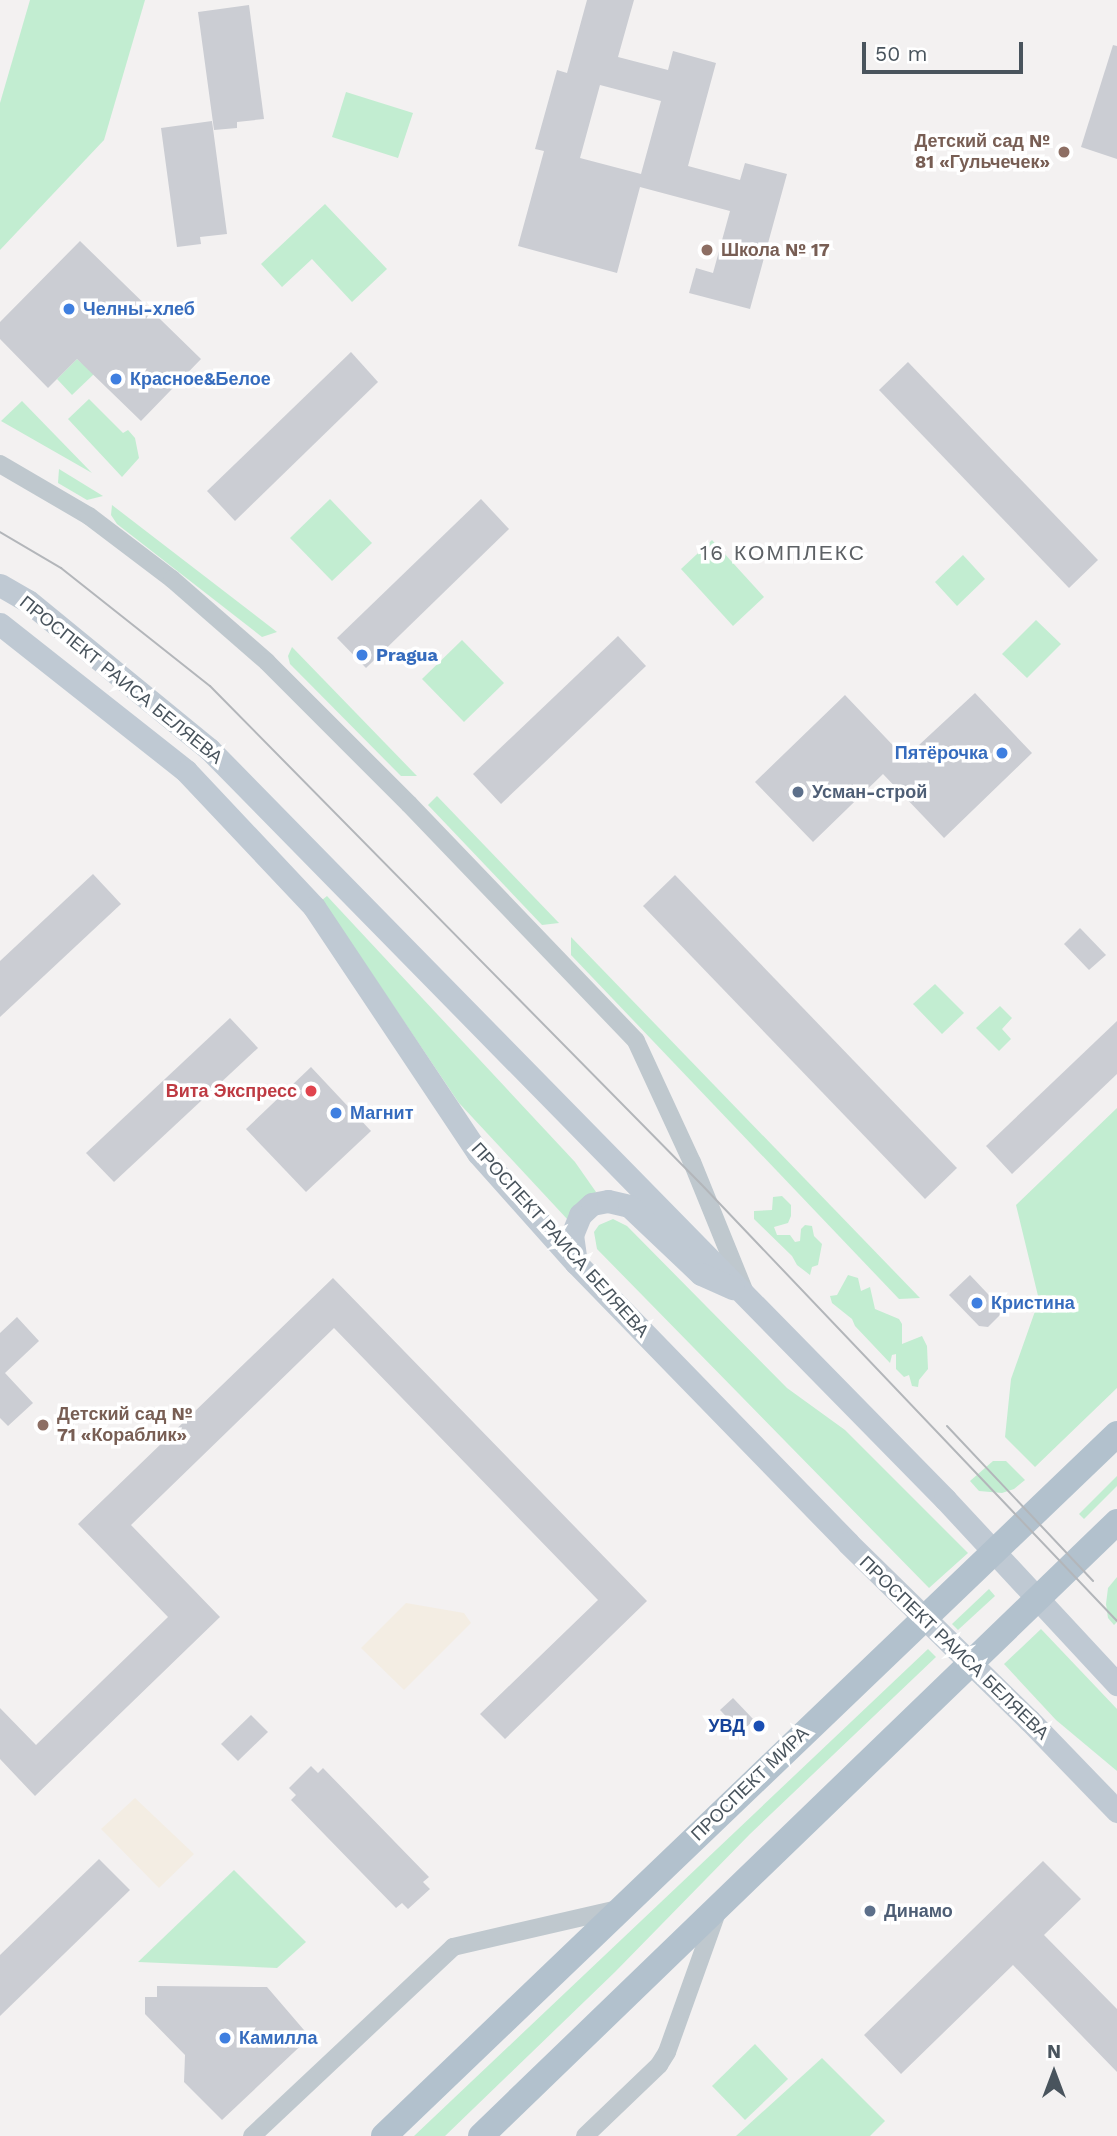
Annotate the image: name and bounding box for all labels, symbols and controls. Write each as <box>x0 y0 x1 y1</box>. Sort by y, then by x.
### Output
scale bar <box>865 28 1026 72</box>
text: 50 m <box>875 41 927 66</box>
place label: Детский сад № 81 «Гульчечек» <box>915 131 1050 174</box>
marker: Детский сад № 81 «Гульчечек» <box>1056 144 1072 160</box>
place label: Школа № 17 <box>721 239 830 261</box>
marker: Школа № 17 <box>699 242 715 258</box>
place label: Челны-хлеб <box>83 298 195 320</box>
marker: Челны-хлеб <box>61 301 77 317</box>
place label: Красное&Белое <box>130 368 271 390</box>
marker: Красное&Белое <box>108 371 124 387</box>
district label: 16 КОМПЛЕКС <box>701 540 865 566</box>
street label: ПРОСПЕКТ РАИСА БЕЛЯЕВА <box>15 591 227 769</box>
place label: Pragua <box>376 644 438 666</box>
marker: Pragua <box>354 647 370 663</box>
place label: Пятёрочка <box>895 742 988 764</box>
marker: Пятёрочка <box>994 745 1010 761</box>
place label: Усман-строй <box>812 781 927 803</box>
marker: Усман-строй <box>790 784 806 800</box>
place label: Вита Экспресс <box>166 1080 297 1102</box>
marker: Вита Экспресс <box>303 1083 319 1099</box>
place label: Магнит <box>350 1102 413 1124</box>
marker: Магнит <box>328 1105 344 1121</box>
street label: ПРОСПЕКТ РАИСА БЕЛЯЕВА <box>467 1138 653 1342</box>
place label: Кристина <box>991 1292 1075 1314</box>
marker: Кристина <box>969 1295 985 1311</box>
place label: Детский сад № 71 «Кораблик» <box>57 1404 192 1446</box>
marker: Детский сад № 71 «Кораблик» <box>35 1417 51 1433</box>
street label: ПРОСПЕКТ РАИСА БЕЛЯЕВА <box>855 1552 1053 1744</box>
place label: УВД <box>708 1715 745 1737</box>
marker: УВД <box>751 1718 767 1734</box>
street label: ПРОСПЕКТ МИРА <box>687 1722 813 1846</box>
place label: Динамо <box>884 1900 953 1922</box>
marker: Динамо <box>862 1903 878 1919</box>
place label: Камилла <box>239 2027 317 2049</box>
marker: Камилла <box>217 2030 233 2046</box>
north arrow <box>1019 2038 1089 2108</box>
text: N <box>1047 2040 1061 2063</box>

